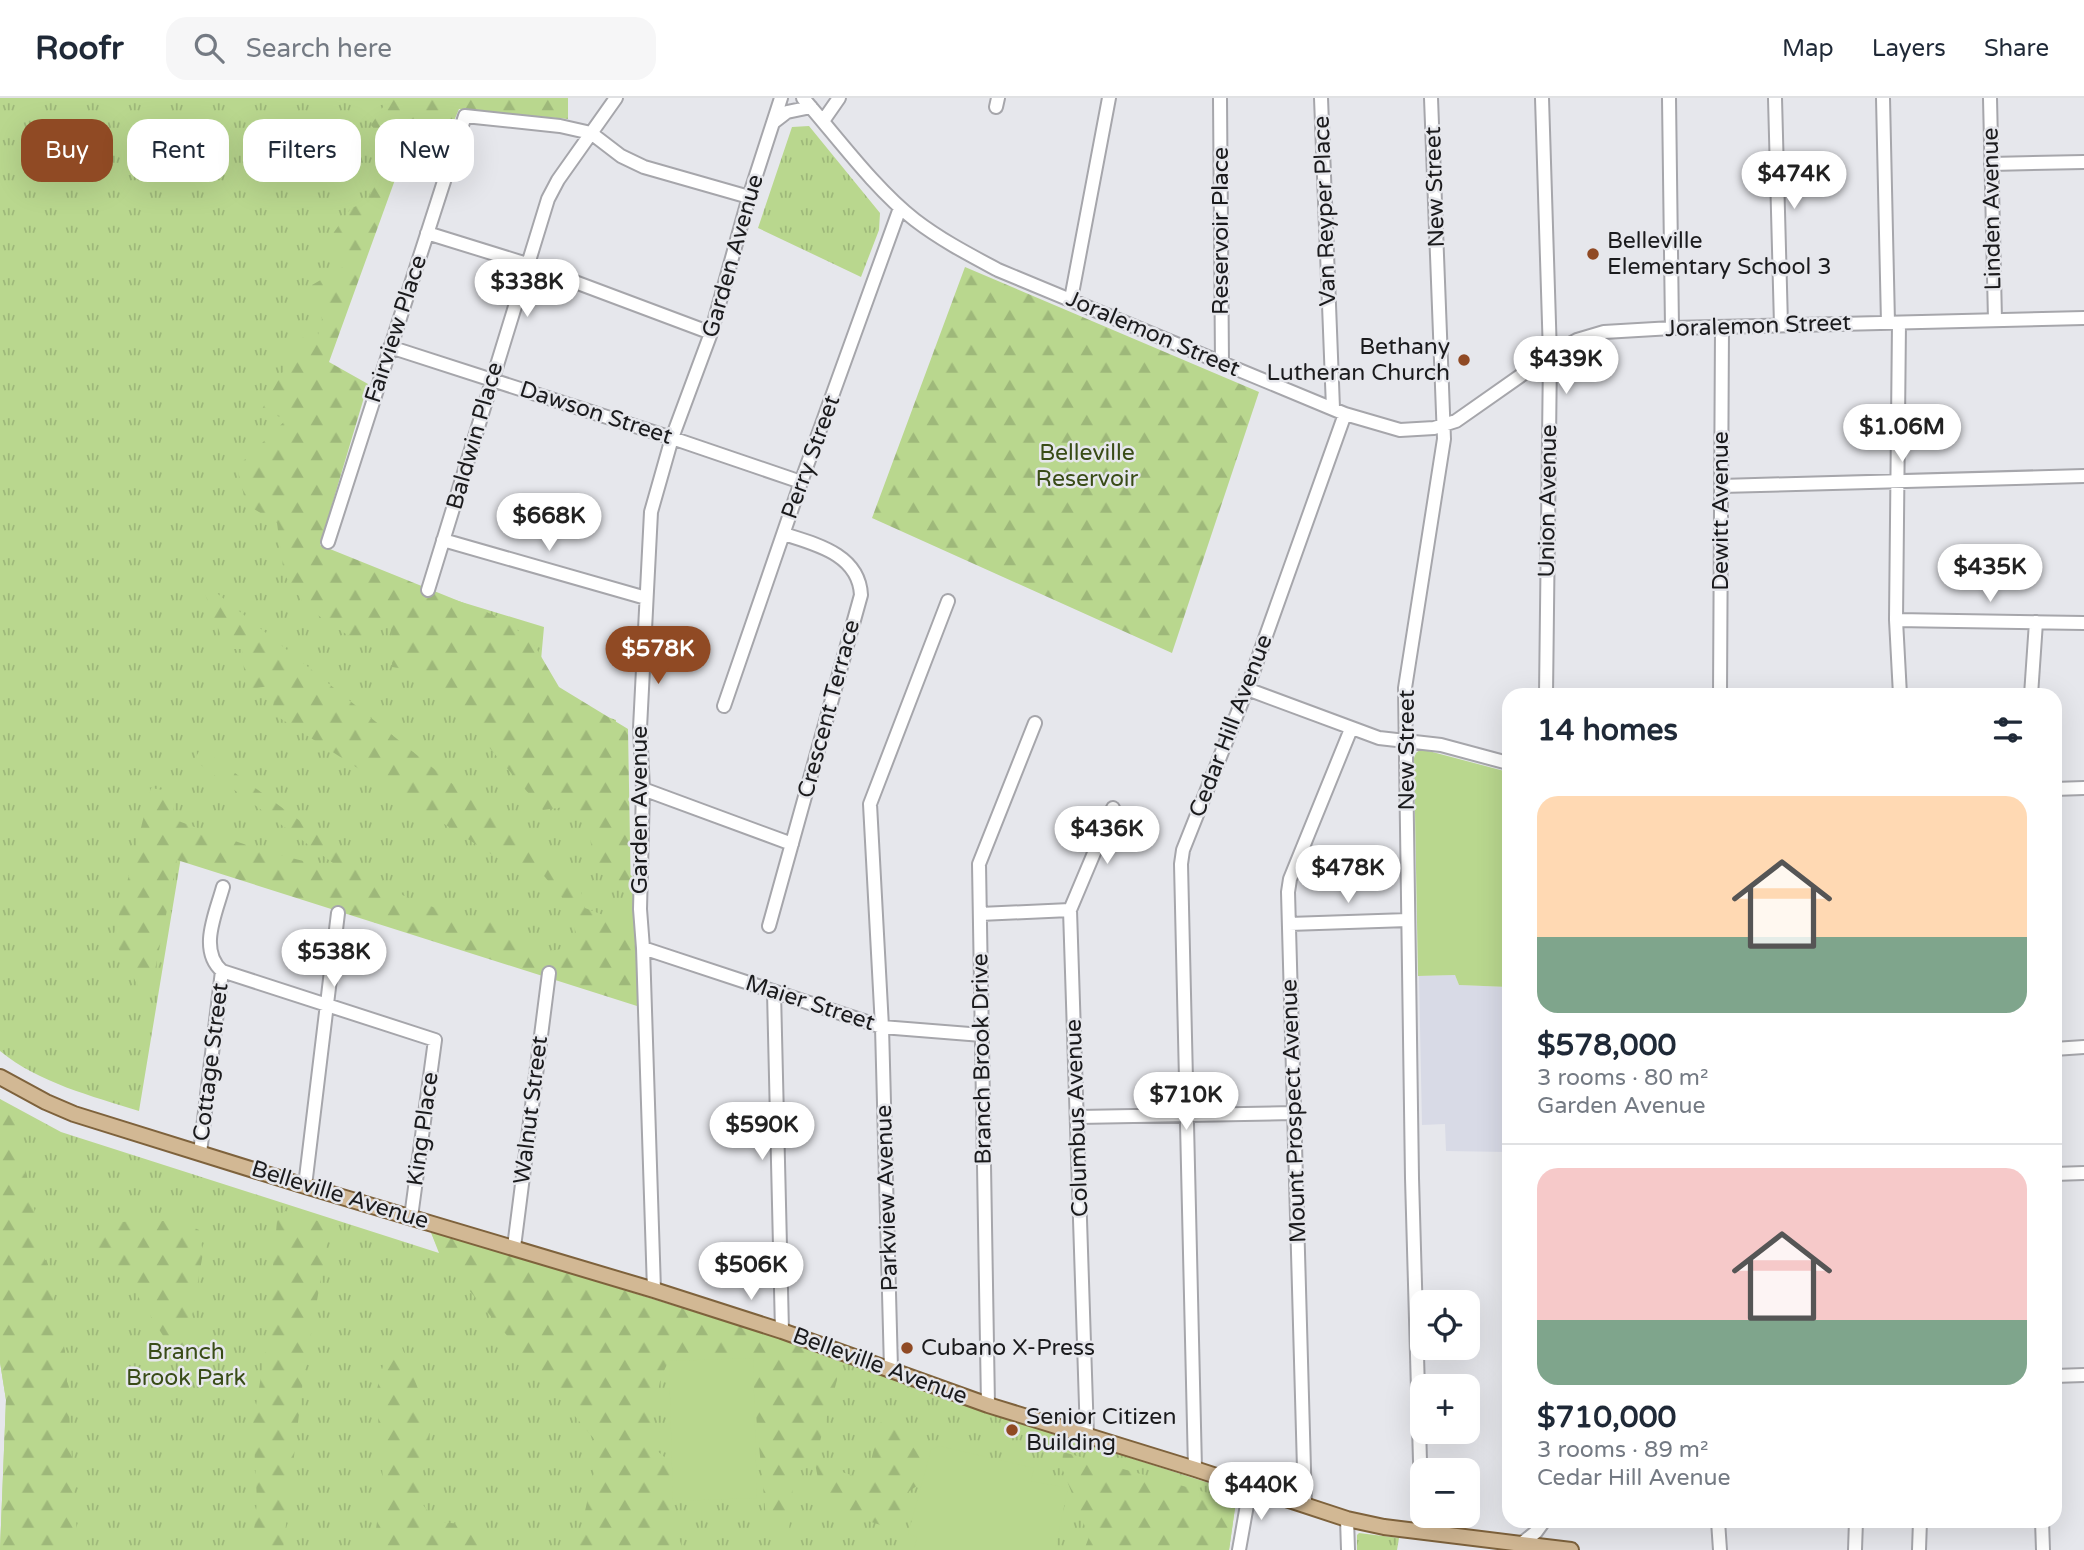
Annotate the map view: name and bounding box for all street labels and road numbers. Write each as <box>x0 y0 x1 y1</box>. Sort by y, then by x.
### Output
street label: Van Reyper Place <box>1308 115 1342 307</box>
street label: New Street <box>1419 126 1451 248</box>
street label: Linden Avenue <box>1977 127 2007 291</box>
street label: Reservoir Place <box>1207 147 1235 315</box>
street label: Garden Avenue <box>696 171 770 341</box>
street label: Fairview Place <box>359 252 433 406</box>
street label: Joralemon Street <box>1062 285 1244 383</box>
street label: Joralemon Street <box>1665 309 1852 343</box>
street label: Baldwin Place <box>441 359 509 513</box>
street label: Dawson Street <box>516 375 676 451</box>
street label: Perry Street <box>776 391 846 523</box>
street label: Union Avenue <box>1533 424 1563 578</box>
street label: Dewitt Avenue <box>1707 431 1735 591</box>
street label: Crescent Terrace <box>792 617 866 801</box>
street label: Cedar Hill Avenue <box>1183 631 1279 821</box>
street label: New Street <box>1393 689 1421 810</box>
street label: Garden Avenue <box>626 726 654 894</box>
street label: Branch Brook Drive <box>966 953 998 1165</box>
street label: Maier Street <box>742 969 878 1037</box>
street label: Mount Prospect Avenue <box>1275 979 1313 1243</box>
street label: Cottage Street <box>187 981 235 1143</box>
street label: Columbus Avenue <box>1060 1018 1094 1218</box>
street label: Walnut Street <box>508 1034 554 1186</box>
street label: King Place <box>401 1070 445 1188</box>
street label: Parkview Avenue <box>870 1104 904 1292</box>
street label: Belleville Avenue <box>248 1155 432 1235</box>
street label: Belleville Avenue <box>789 1321 971 1411</box>

